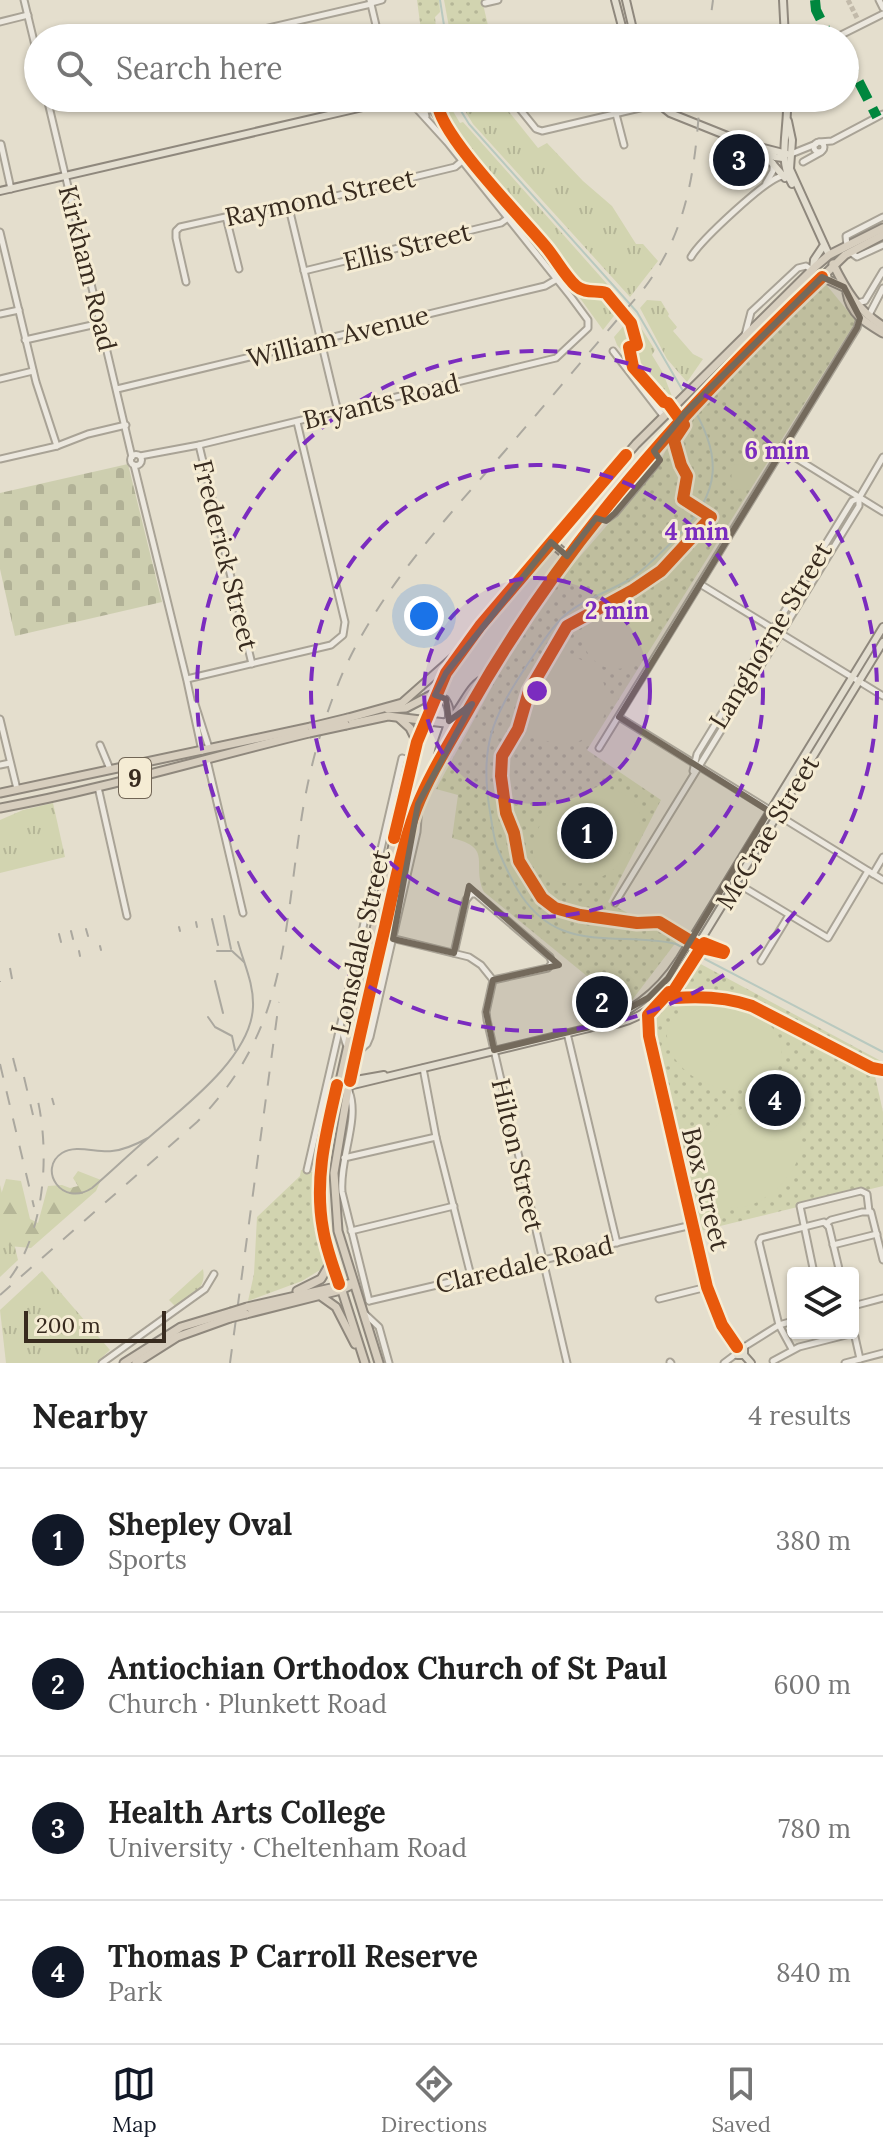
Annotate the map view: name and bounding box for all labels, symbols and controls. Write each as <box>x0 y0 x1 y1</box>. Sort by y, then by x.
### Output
search box <box>24 24 859 112</box>
icon: search <box>52 46 96 90</box>
text: Search here <box>116 49 283 87</box>
pin: 3 <box>713 130 765 190</box>
street label: Raymond Street <box>222 161 418 233</box>
street label: Kirkham Road <box>51 182 125 354</box>
street label: Ellis Street <box>340 214 474 278</box>
street label: William Avenue <box>244 297 432 375</box>
street label: Bryants Road <box>300 366 462 436</box>
text: 6 min <box>744 435 810 466</box>
street label: Frederick Street <box>186 456 266 654</box>
text: 4 min <box>665 516 729 547</box>
street label: Langhorne Street <box>701 536 839 734</box>
text: 2 min <box>585 595 649 626</box>
your location <box>404 596 444 636</box>
centre of rings <box>523 677 551 705</box>
street label: McCrae Street <box>708 749 826 915</box>
road number: 9 <box>119 758 151 798</box>
pin: 1 <box>561 803 613 863</box>
street label: Lonsdale Street <box>323 846 397 1038</box>
pin: 2 <box>576 972 628 1032</box>
pin: 4 <box>749 1070 801 1130</box>
street label: Hilton Street <box>484 1075 552 1235</box>
street label: Box Street <box>675 1124 737 1254</box>
street label: Claredale Road <box>432 1228 616 1300</box>
map controls <box>787 1267 859 1339</box>
button: layers <box>787 1267 859 1339</box>
scale bar <box>24 1307 166 1343</box>
text: 200 m <box>36 1311 101 1339</box>
text: Nearby <box>32 1394 148 1437</box>
text: 4 results <box>748 1399 851 1432</box>
text: Shepley Oval <box>108 1505 292 1543</box>
text: 1 <box>53 1524 63 1557</box>
text: 380 m <box>776 1524 851 1557</box>
text: Sports <box>108 1543 187 1576</box>
text: Antiochian Orthodox Church of St Paul <box>108 1649 667 1687</box>
text: 2 <box>51 1668 65 1701</box>
text: 600 m <box>774 1668 851 1701</box>
text: Church · Plunkett Road <box>108 1687 387 1720</box>
text: Health Arts College <box>108 1793 386 1831</box>
text: 3 <box>51 1812 65 1845</box>
text: 780 m <box>778 1812 851 1845</box>
text: University · Cheltenham Road <box>108 1831 467 1864</box>
text: Thomas P Carroll Reserve <box>108 1937 478 1975</box>
text: 4 <box>51 1956 65 1989</box>
text: 840 m <box>776 1956 851 1989</box>
text: Park <box>108 1975 162 2008</box>
tab: Map <box>112 2062 157 2138</box>
tab: Directions <box>381 2062 487 2138</box>
tab: Saved <box>711 2062 771 2138</box>

